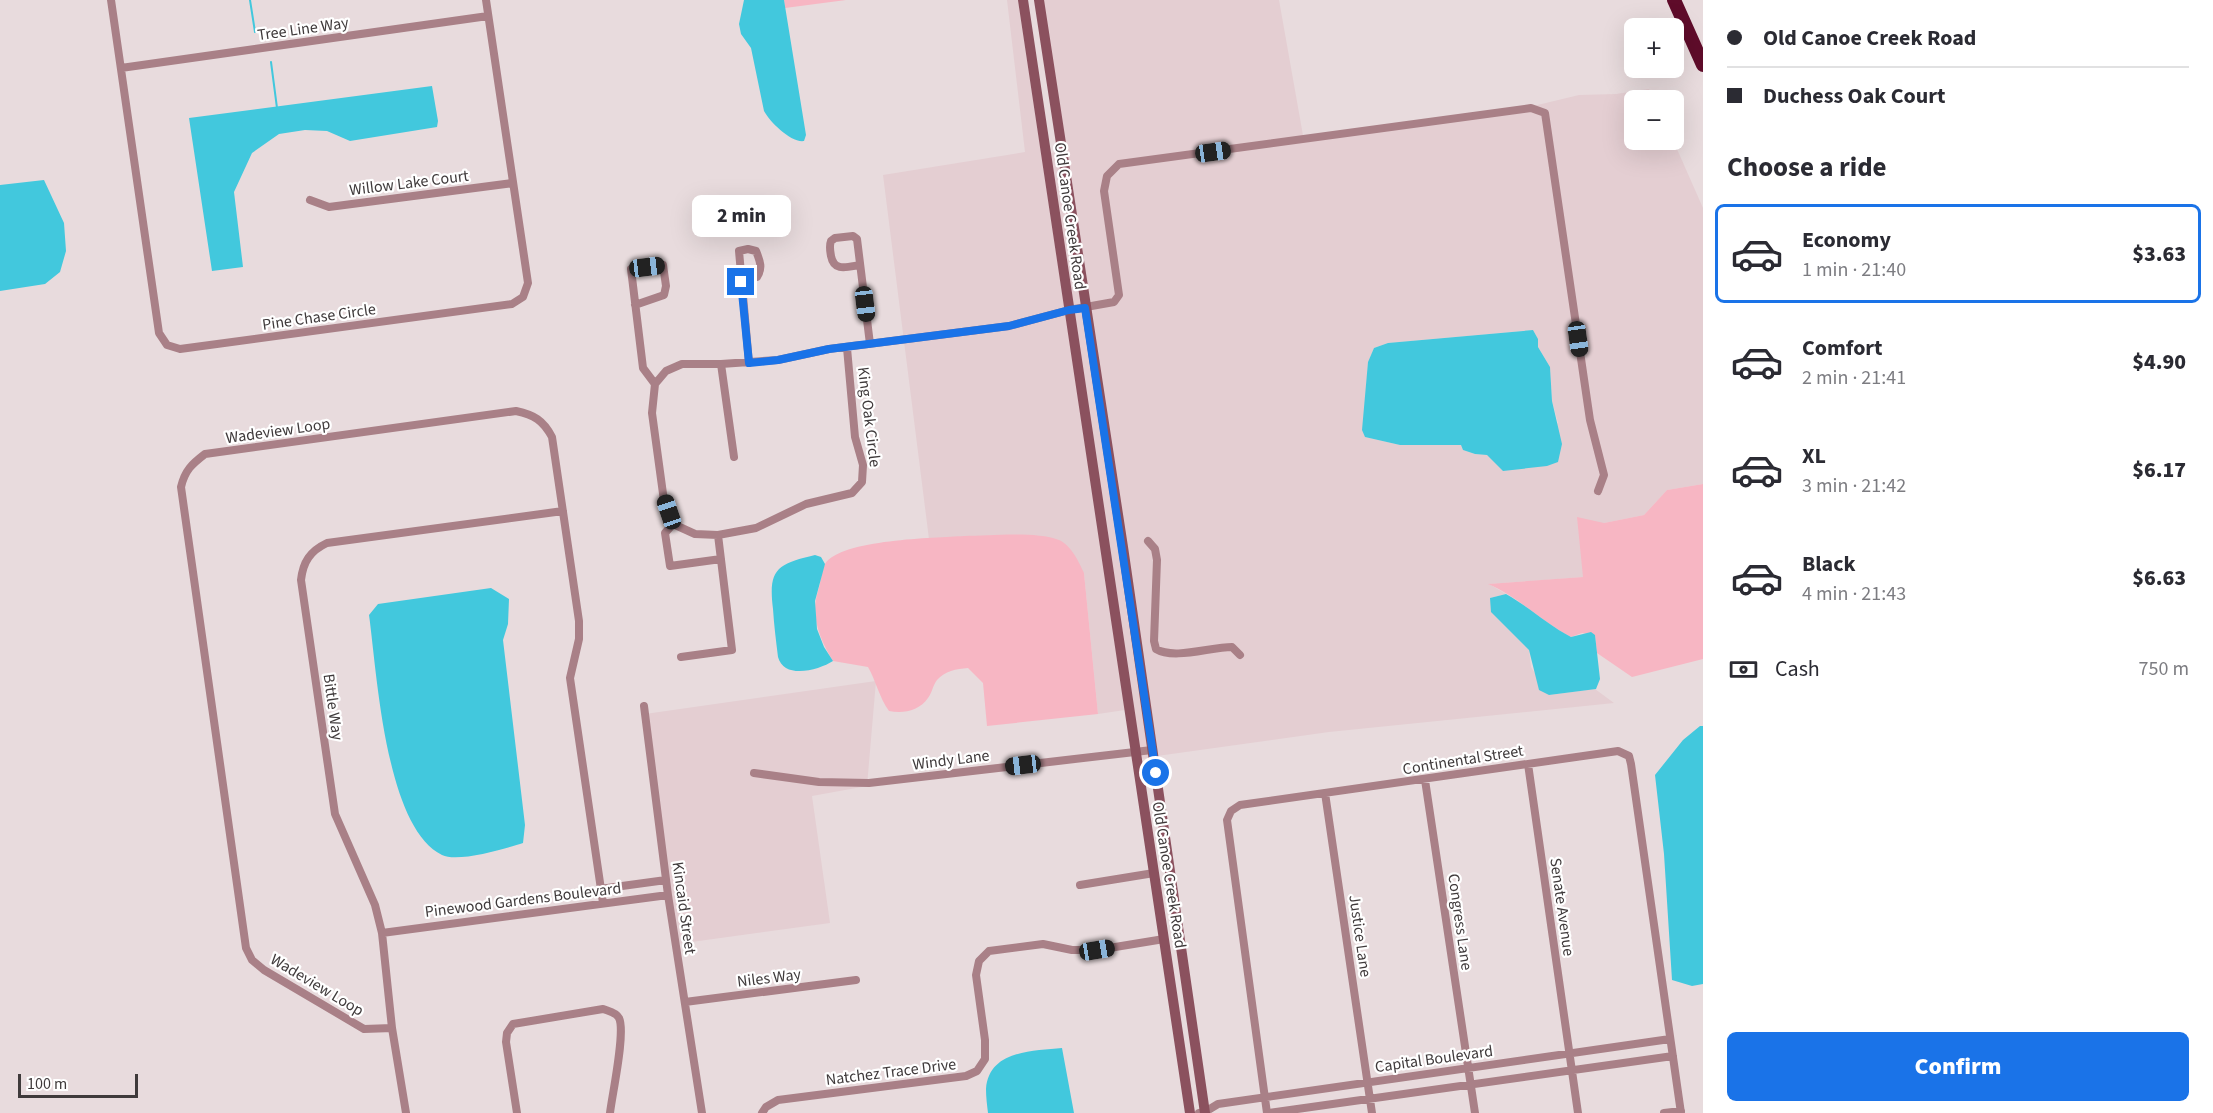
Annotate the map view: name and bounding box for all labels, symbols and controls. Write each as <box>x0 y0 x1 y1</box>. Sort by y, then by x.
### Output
street label: Tree Line Way <box>256 12 350 46</box>
map controls <box>1624 18 1684 150</box>
button: + <box>1624 18 1684 78</box>
text: Old Canoe Creek Road <box>1763 22 1976 54</box>
text: Duchess Oak Court <box>1763 80 1945 112</box>
button: − <box>1624 90 1684 150</box>
street label: Old Canoe Creek Road <box>1049 141 1091 291</box>
car <box>1194 141 1232 163</box>
text: Choose a ride <box>1727 148 1887 187</box>
street label: Willow Lake Court <box>348 165 471 201</box>
callout: 2 min <box>692 195 790 237</box>
text: 2 min <box>717 202 766 230</box>
text: Economy <box>1802 224 1891 256</box>
icon: car <box>1730 227 1784 281</box>
text: $3.63 <box>2132 238 2186 270</box>
car <box>628 256 666 278</box>
text: 1 min · 21:40 <box>1802 256 1906 284</box>
route end <box>727 268 754 295</box>
car <box>854 285 876 323</box>
street label: Pine Chase Circle <box>261 298 377 336</box>
car <box>1567 320 1589 358</box>
text: Comfort <box>1802 332 1883 364</box>
icon: car <box>1730 335 1784 389</box>
text: $4.90 <box>2132 346 2186 378</box>
text: 2 min · 21:41 <box>1802 364 1906 392</box>
street label: King Oak Circle <box>852 366 886 468</box>
street label: Wadeview Loop <box>224 413 332 449</box>
text: XL <box>1802 440 1826 472</box>
icon: car <box>1730 443 1784 497</box>
text: $6.17 <box>2132 454 2186 486</box>
text: 3 min · 21:42 <box>1802 472 1906 500</box>
car <box>655 492 683 532</box>
text: Black <box>1802 548 1856 580</box>
icon: car <box>1730 551 1784 605</box>
text: $6.63 <box>2132 562 2186 594</box>
text: 4 min · 21:43 <box>1802 580 1906 608</box>
icon: cash <box>1727 653 1760 686</box>
text: Cash <box>1775 653 1820 685</box>
text: 750 m <box>2139 655 2189 683</box>
street label: Bittle Way <box>317 672 349 742</box>
street label: Continental Street <box>1401 740 1525 780</box>
street label: Windy Lane <box>911 744 991 776</box>
car <box>1004 754 1042 776</box>
route start <box>1142 759 1169 786</box>
street label: Old Canoe Creek Road <box>1147 800 1191 950</box>
street label: Senate Avenue <box>1544 857 1580 957</box>
street label: Kincaid Street <box>667 860 701 956</box>
street label: Congress Lane <box>1442 872 1478 972</box>
street label: Pinewood Gardens Boulevard <box>423 877 623 923</box>
street label: Justice Lane <box>1343 894 1377 979</box>
car <box>1078 938 1116 962</box>
street label: Wadeview Loop <box>266 948 368 1022</box>
street label: Niles Way <box>736 963 803 993</box>
button: Confirm <box>1727 1032 2189 1101</box>
street label: Capital Boulevard <box>1374 1040 1494 1078</box>
street label: Natchez Trace Drive <box>825 1053 957 1091</box>
scale bar <box>18 1071 138 1098</box>
text: 100 m <box>27 1073 67 1095</box>

